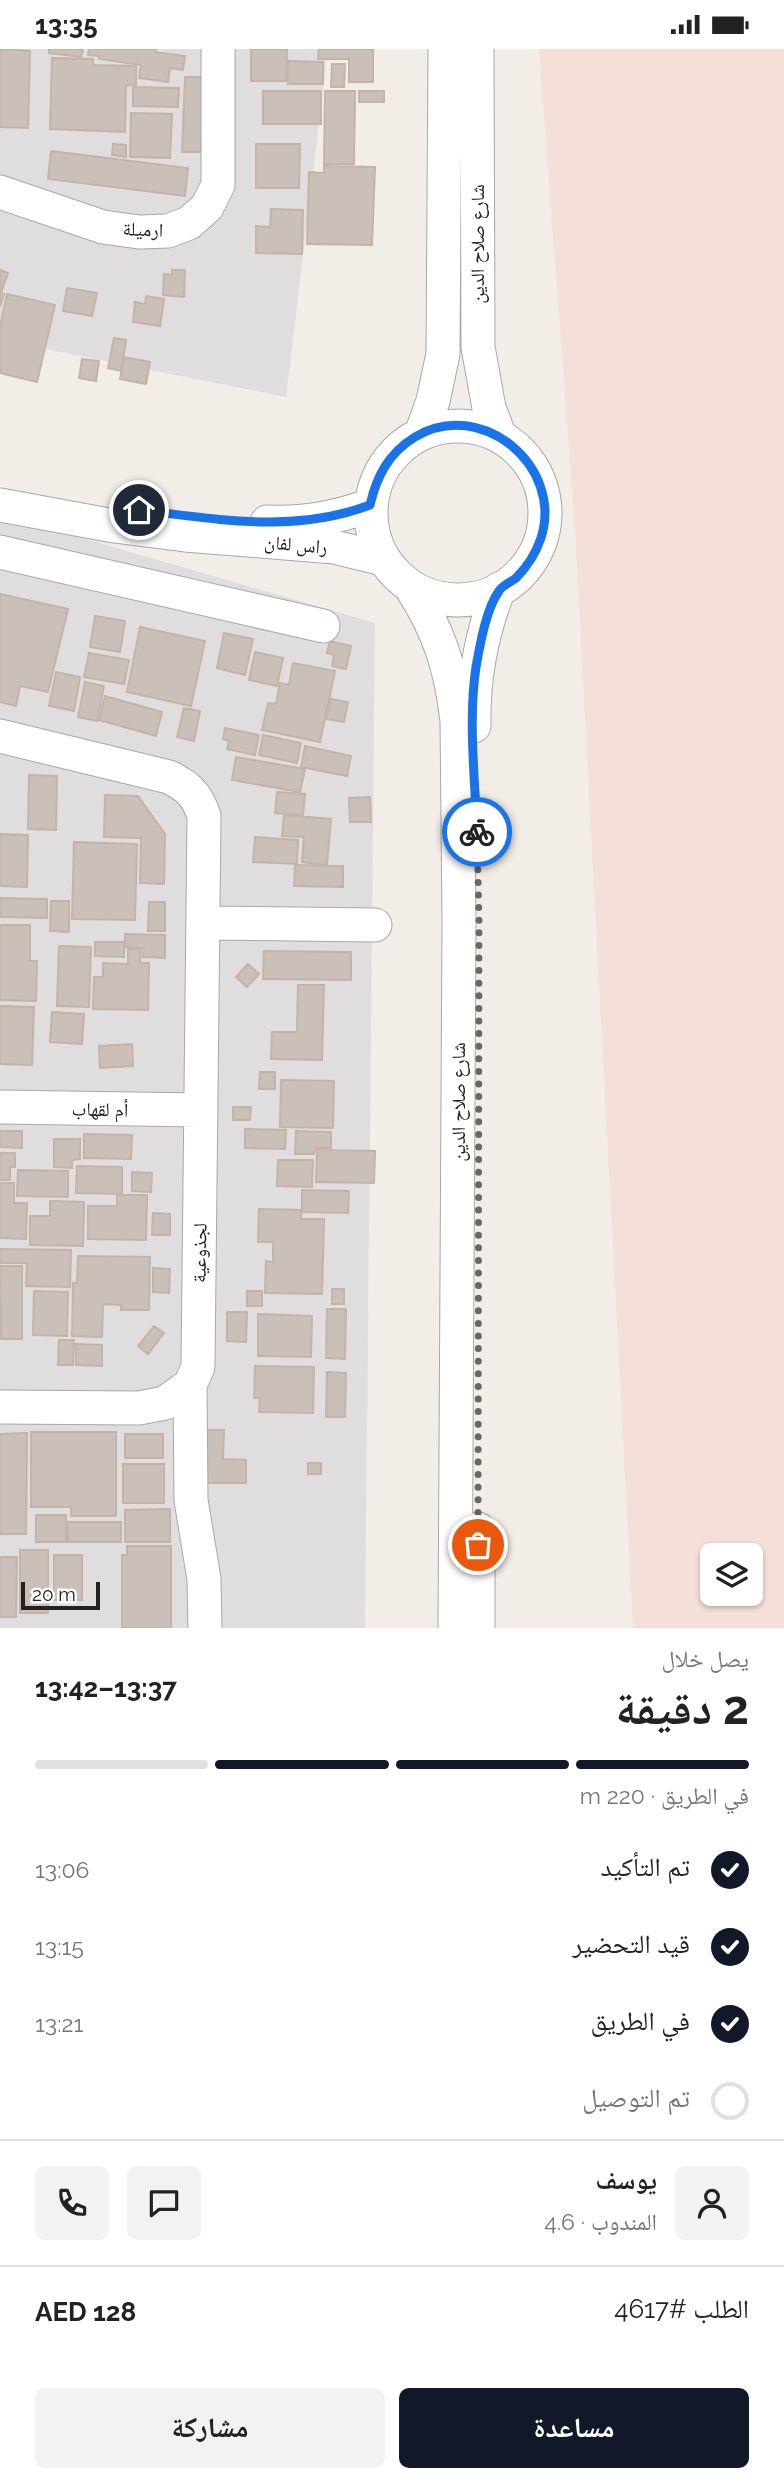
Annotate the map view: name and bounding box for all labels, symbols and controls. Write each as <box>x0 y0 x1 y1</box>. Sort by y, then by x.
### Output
text: 13:35 <box>35 10 98 40</box>
street label: شارع صلاح الدين <box>466 184 489 304</box>
street label: ارميلة <box>122 217 164 242</box>
pin <box>109 480 169 540</box>
icon: home <box>120 491 158 529</box>
street label: راس لفان <box>263 530 328 559</box>
courier <box>442 797 512 867</box>
icon: bike <box>458 813 496 851</box>
street label: شارع صلاح الدين <box>447 1042 470 1162</box>
street label: أم لقهاب <box>71 1098 129 1123</box>
street label: لجذوعية <box>187 1223 212 1283</box>
pin <box>448 1515 508 1575</box>
icon: bag <box>459 1526 497 1564</box>
map controls <box>700 1543 763 1606</box>
button: layers <box>700 1543 763 1606</box>
scale bar <box>21 1579 100 1611</box>
text: 20 m <box>32 1583 76 1605</box>
text: يصل خلال <box>661 1645 749 1672</box>
text: 13:37–13:42 <box>35 1673 177 1703</box>
text: 2 دقيقة <box>615 1681 749 1735</box>
text: في الطريق · 220 m <box>580 1782 749 1809</box>
icon: check <box>711 1851 749 1889</box>
text: تم التأكيد <box>601 1852 690 1882</box>
text: 13:06 <box>35 1856 89 1883</box>
icon: check <box>711 1928 749 1966</box>
text: قيد التحضير <box>572 1929 690 1959</box>
text: 13:15 <box>35 1933 84 1960</box>
icon: check <box>711 2005 749 2043</box>
text: في الطريق <box>590 2006 690 2036</box>
text: 13:21 <box>35 2010 83 2037</box>
text: تم التوصيل <box>582 2083 690 2113</box>
text: يوسف <box>596 2165 657 2195</box>
button: phone <box>35 2166 109 2240</box>
button: chat <box>127 2166 201 2240</box>
button: person <box>675 2166 749 2240</box>
text: المندوب · 4.6 <box>544 2208 657 2235</box>
text: الطلب #4617 <box>614 2294 749 2324</box>
text: AED 128 <box>35 2297 136 2327</box>
button: مشاركة <box>35 2388 385 2468</box>
button: مساعدة <box>399 2388 749 2468</box>

